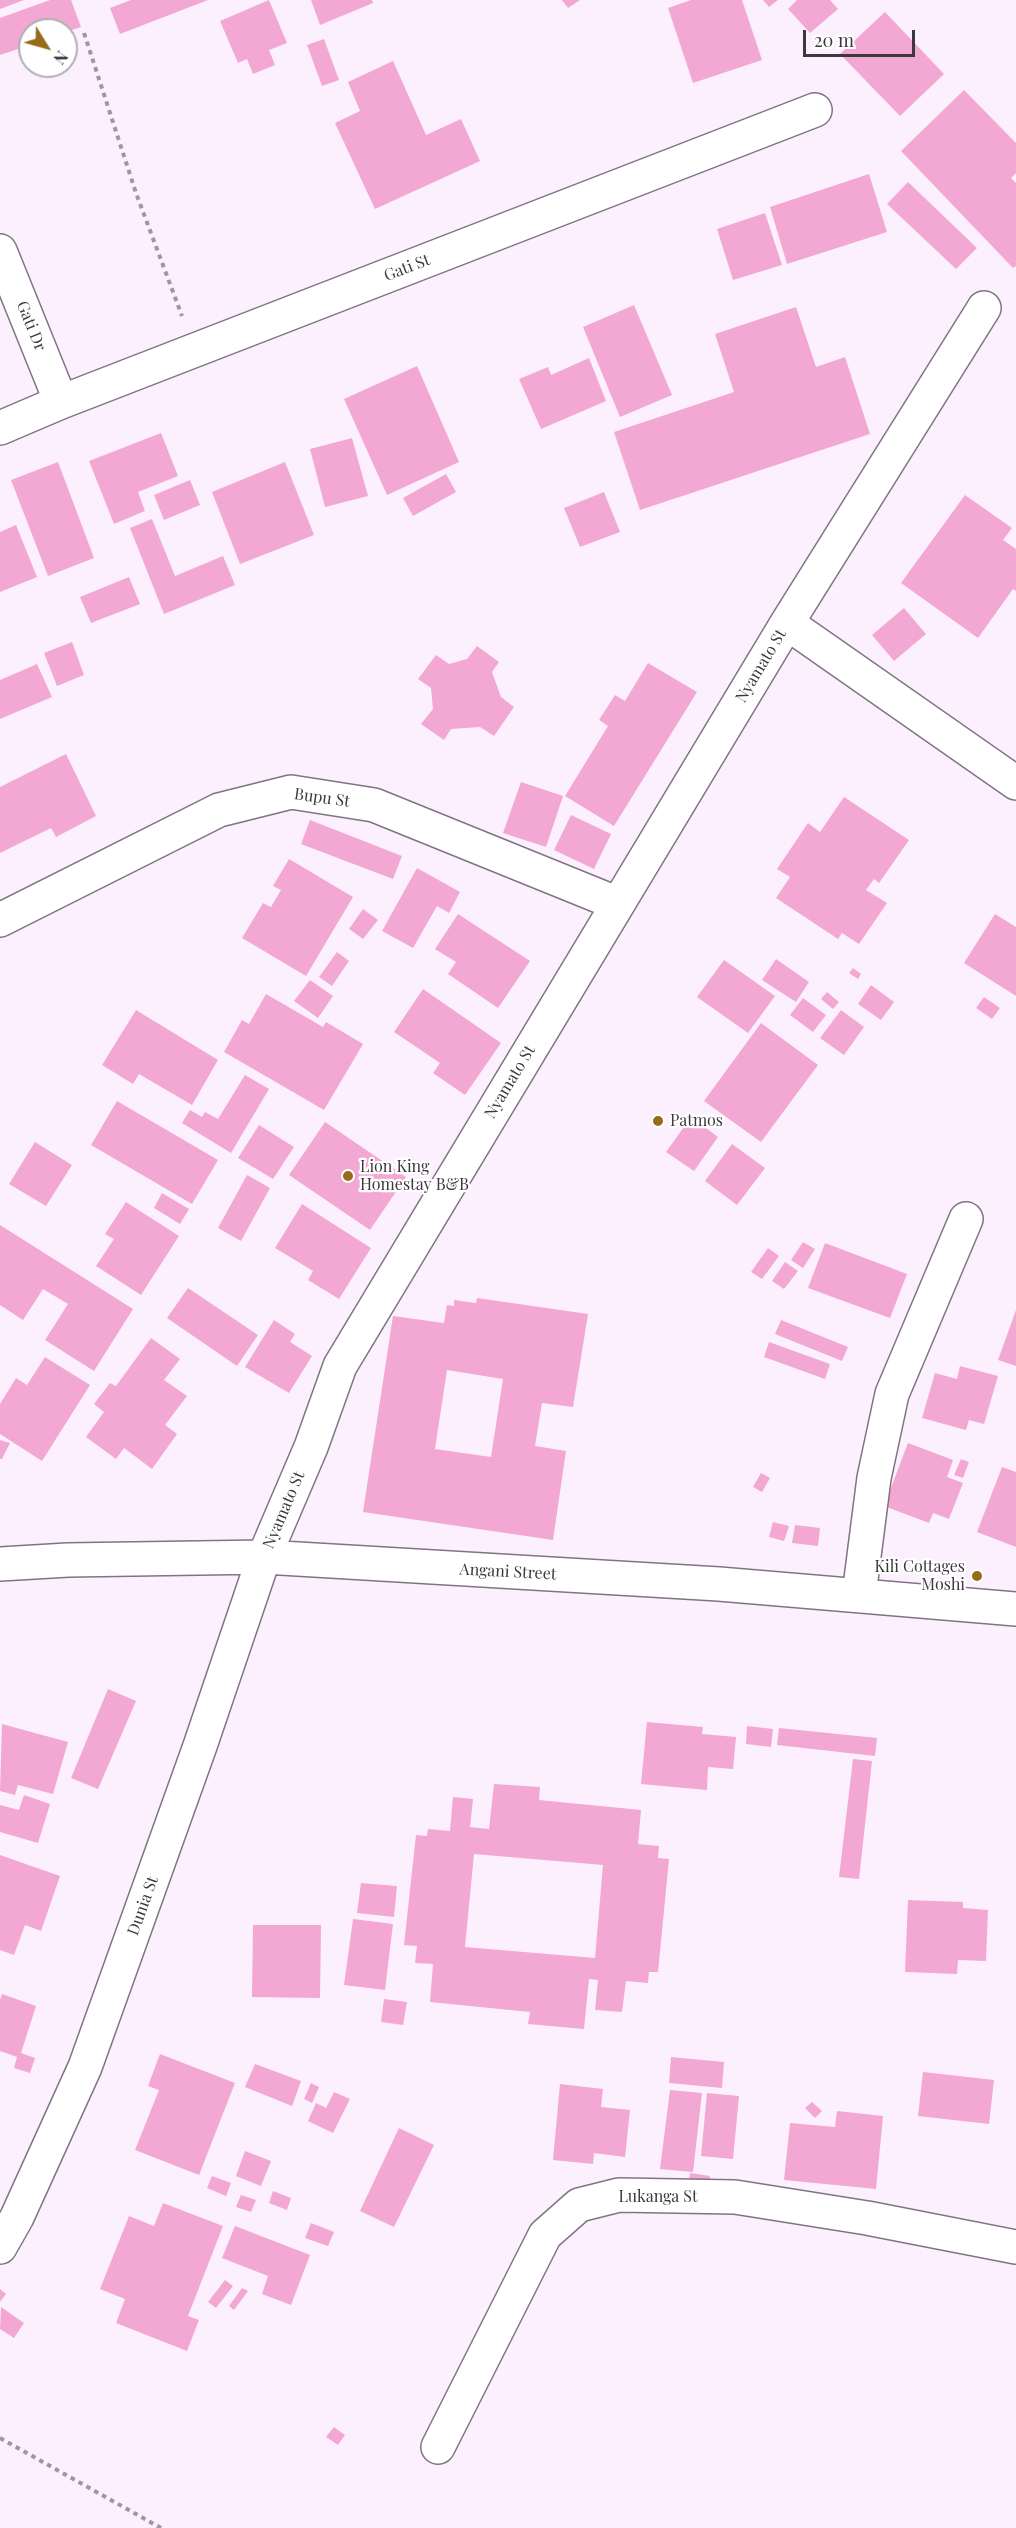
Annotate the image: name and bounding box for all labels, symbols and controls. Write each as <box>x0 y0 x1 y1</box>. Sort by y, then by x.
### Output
north arrow <box>18 18 78 78</box>
scale bar <box>806 18 918 56</box>
text: 20 m <box>814 28 854 52</box>
text: N <box>49 47 73 69</box>
street label: Gati St <box>381 250 433 286</box>
street label: Gati Dr <box>12 298 50 354</box>
street label: Nyamato St <box>732 626 790 706</box>
street label: Bupu St <box>293 785 351 811</box>
street label: Nyamato St <box>481 1042 539 1122</box>
place label: Patmos <box>670 1111 723 1131</box>
marker: Patmos <box>651 1114 665 1128</box>
place label: Lion King Homestay B&B <box>360 1157 469 1195</box>
marker: Lion King Homestay B&B <box>341 1169 355 1183</box>
street label: Nyamato St <box>259 1469 309 1551</box>
place label: Kili Cottages Moshi <box>875 1557 965 1595</box>
street label: Angani Street <box>459 1560 557 1584</box>
marker: Kili Cottages Moshi <box>970 1569 984 1583</box>
street label: Dunia St <box>123 1874 163 1938</box>
street label: Lukanga St <box>618 2187 698 2207</box>

